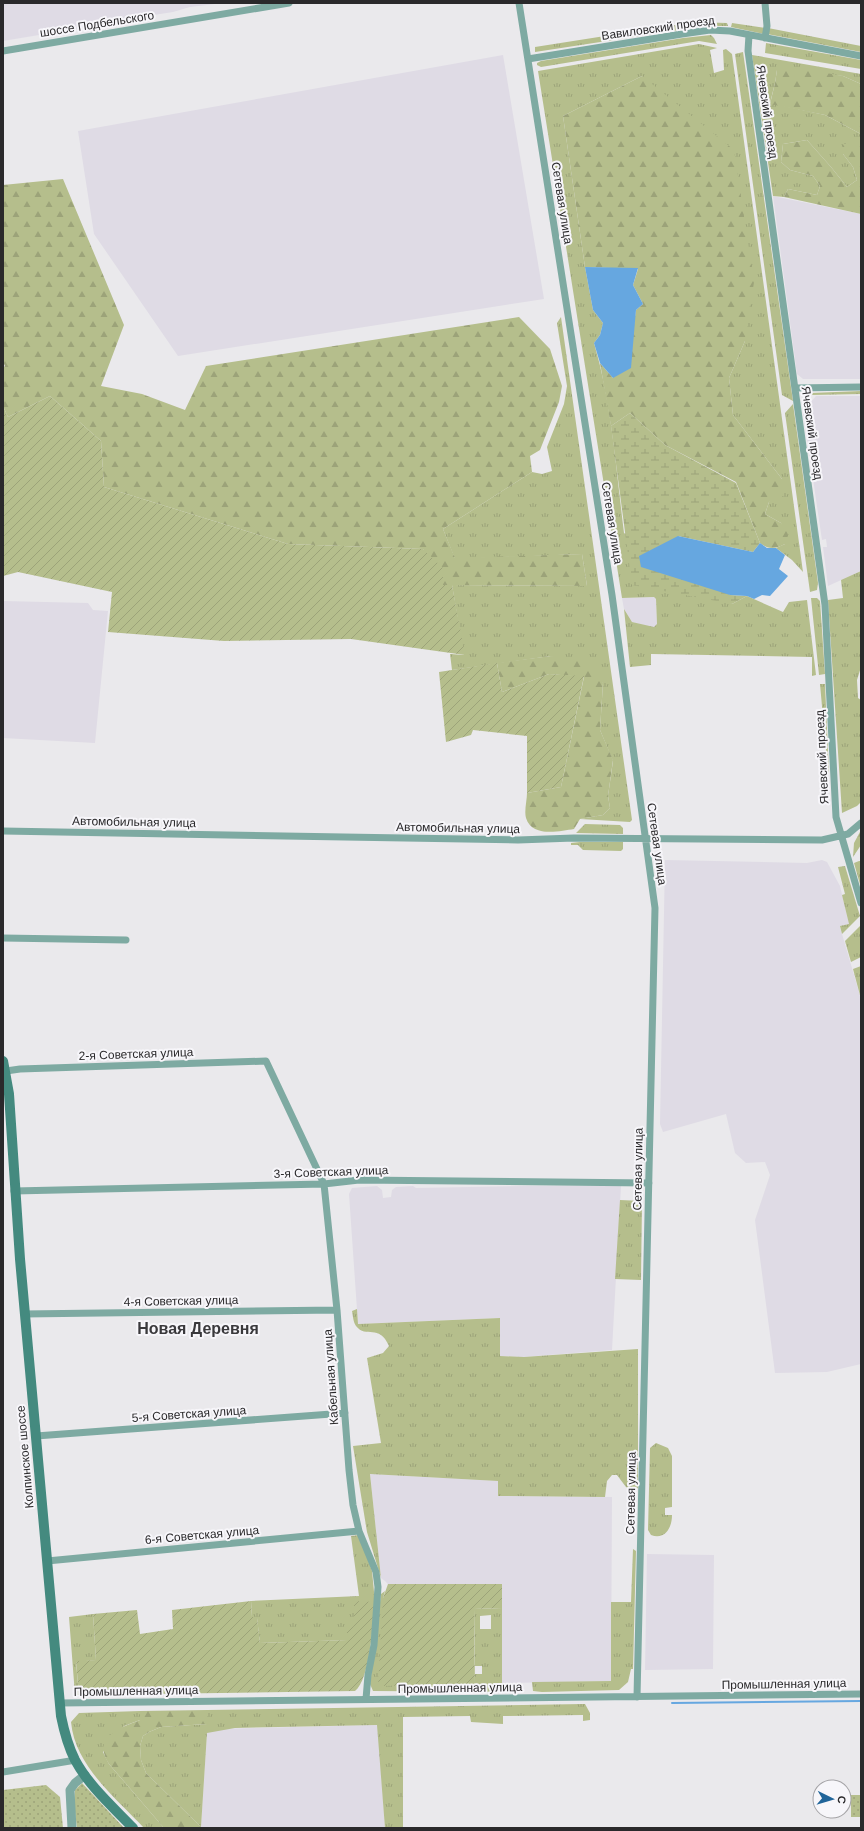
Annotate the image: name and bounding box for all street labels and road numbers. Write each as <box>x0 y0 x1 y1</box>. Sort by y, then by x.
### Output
street label: шоссе Подбельского <box>39 8 155 40</box>
street label: Вавиловский проезд <box>600 13 716 43</box>
street label: Ячевский проезд <box>754 64 780 160</box>
street label: Сетевая улица <box>549 161 575 245</box>
street label: Ячевский проезд <box>799 385 825 481</box>
street label: Сетевая улица <box>599 481 625 565</box>
street label: Ячевский проезд <box>813 710 831 804</box>
street label: Сетевая улица <box>644 802 670 886</box>
street label: Автомобильная улица <box>72 814 196 830</box>
street label: Автомобильная улица <box>396 820 520 836</box>
street label: 2-я Советская улица <box>78 1045 194 1063</box>
street label: Сетевая улица <box>630 1127 646 1210</box>
street label: 3-я Советская улица <box>273 1163 389 1181</box>
street label: 4-я Советская улица <box>124 1293 239 1309</box>
street label: Кабельная улица <box>321 1328 341 1425</box>
street label: 5-я Советская улица <box>131 1403 247 1425</box>
street label: Колпинское шоссе <box>13 1405 36 1509</box>
street label: Сетевая улица <box>623 1451 639 1534</box>
street label: 6-я Советская улица <box>144 1523 260 1547</box>
street label: Промышленная улица <box>721 1676 847 1692</box>
street label: Промышленная улица <box>397 1680 523 1696</box>
street label: Промышленная улица <box>73 1683 199 1699</box>

